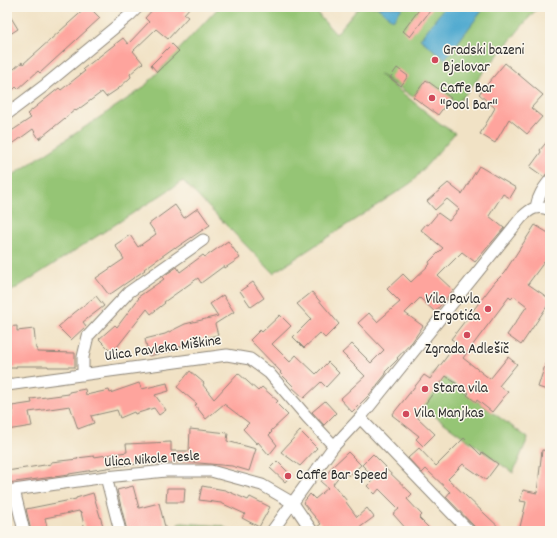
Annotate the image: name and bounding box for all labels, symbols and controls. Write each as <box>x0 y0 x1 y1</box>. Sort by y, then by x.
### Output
place label: Gradski bazeni Bjelovar <box>443 40 525 79</box>
marker: Gradski bazeni Bjelovar <box>430 55 440 65</box>
place label: Caffe Bar "Pool Bar" <box>440 78 498 117</box>
marker: Caffe Bar "Pool Bar" <box>427 93 437 103</box>
place label: Vila Pavla Ergotića <box>425 289 481 328</box>
marker: Vila Pavla Ergotića <box>483 304 493 314</box>
street label: Ulica Pavleka Miškine <box>103 330 223 368</box>
marker: Zgrada Adlešič <box>462 330 472 340</box>
place label: Zgrada Adlešič <box>425 339 509 361</box>
place label: Stara vila <box>433 378 489 400</box>
marker: Stara vila <box>420 384 430 394</box>
place label: Vila Manjkas <box>414 403 484 425</box>
marker: Vila Manjkas <box>401 409 411 419</box>
street label: Ulica Nikole Tesle <box>103 446 201 474</box>
place label: Caffe Bar Speed <box>296 465 388 487</box>
marker: Caffe Bar Speed <box>283 471 293 481</box>

